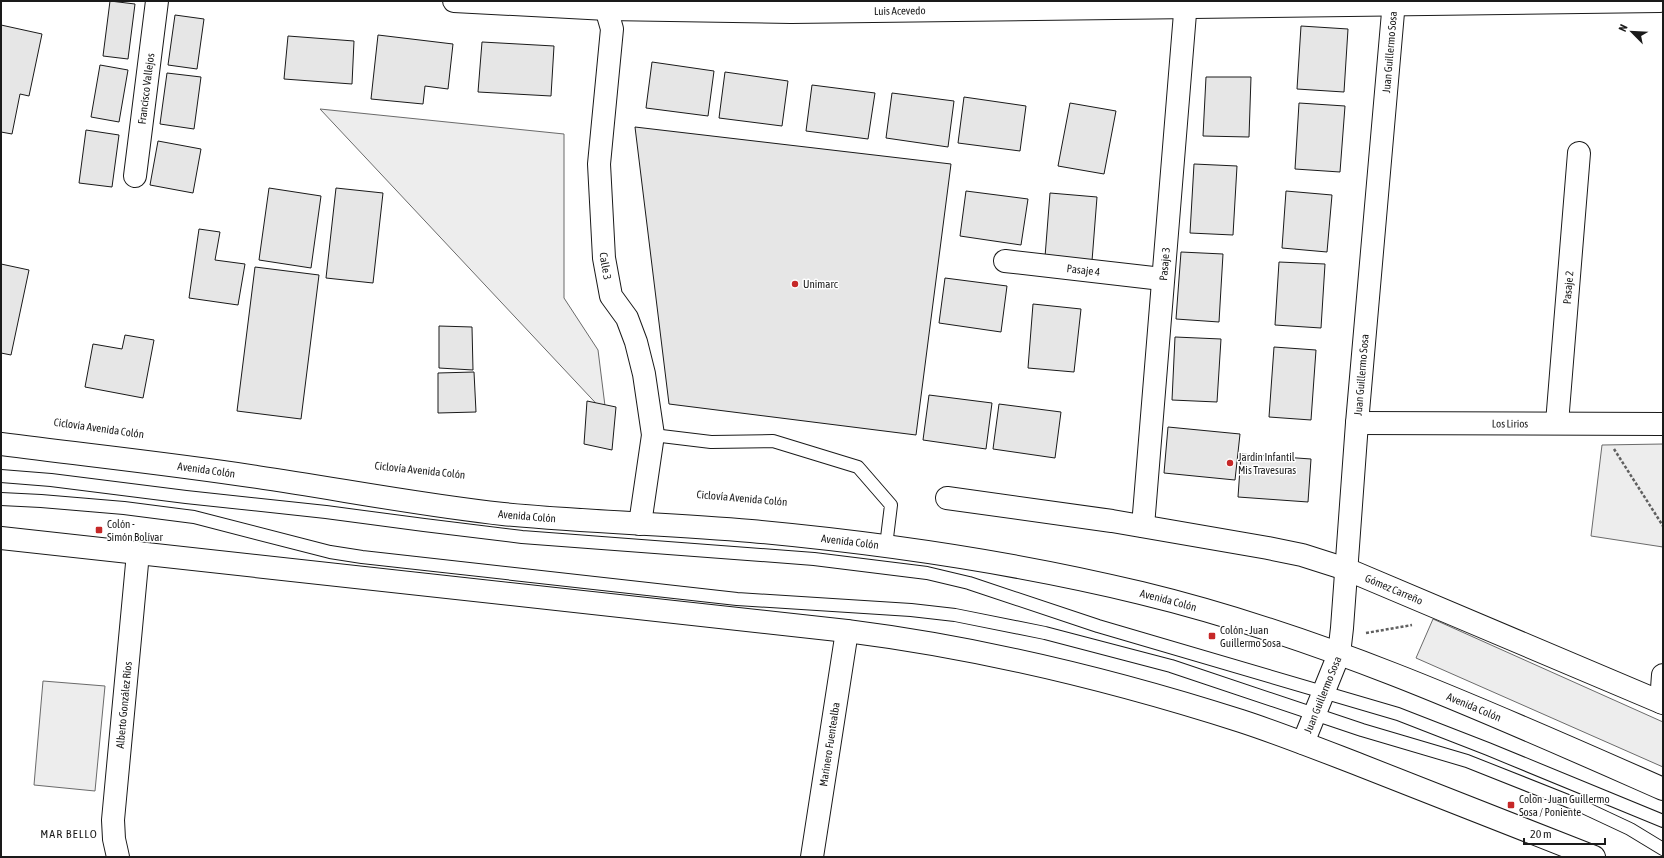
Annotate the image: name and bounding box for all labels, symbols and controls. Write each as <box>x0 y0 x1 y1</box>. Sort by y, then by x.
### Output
street label: Luis Acevedo <box>874 4 926 17</box>
street label: Juan Guillermo Sosa <box>1380 11 1399 93</box>
north arrow <box>1612 12 1652 52</box>
text: N <box>1616 23 1630 33</box>
street label: Francisco Vallejos <box>136 52 156 125</box>
street label: Pasaje 3 <box>1157 247 1172 281</box>
street label: Calle 3 <box>598 252 614 281</box>
street label: Pasaje 4 <box>1066 262 1101 278</box>
street label: Pasaje 2 <box>1561 270 1575 305</box>
place label: Unimarc <box>803 278 839 290</box>
marker: Unimarc <box>790 279 800 289</box>
street label: Juan Guillermo Sosa <box>1352 334 1371 416</box>
street label: Ciclovía Avenida Colón <box>53 416 145 440</box>
street label: Los Lirios <box>1492 417 1528 430</box>
place label: Jardín Infantil Mis Travesuras <box>1238 451 1296 476</box>
marker: Jardín Infantil Mis Travesuras <box>1225 458 1235 468</box>
street label: Ciclovía Avenida Colón <box>374 459 466 481</box>
street label: Avenida Colón <box>177 460 236 480</box>
street label: Ciclovía Avenida Colón <box>696 488 788 508</box>
street label: Avenida Colón <box>497 507 556 524</box>
place label: Colón - Simón Bolívar <box>107 518 163 543</box>
marker: Colón - Simón Bolívar <box>94 525 104 535</box>
street label: Avenida Colón <box>820 532 879 551</box>
street label: Gómez Carreño <box>1363 572 1425 607</box>
street label: Avenida Colón <box>1139 587 1198 613</box>
place label: Colón - Juan Guillermo Sosa <box>1220 624 1281 649</box>
marker: Colón - Juan Guillermo Sosa <box>1207 631 1217 641</box>
street label: Juan Guillermo Sosa <box>1302 655 1343 735</box>
street label: Alberto González Ríos <box>114 661 134 749</box>
street label: Avenida Colón <box>1445 690 1503 724</box>
street label: Marinero Fuentealba <box>817 701 842 787</box>
place label: Colon - Juan Guillermo Sosa / Poniente <box>1519 793 1610 818</box>
marker: Colon - Juan Guillermo Sosa / Poniente <box>1506 800 1516 810</box>
scale bar <box>1524 820 1605 846</box>
district label: MAR BELLO <box>40 827 98 841</box>
text: 20 m <box>1530 827 1552 841</box>

